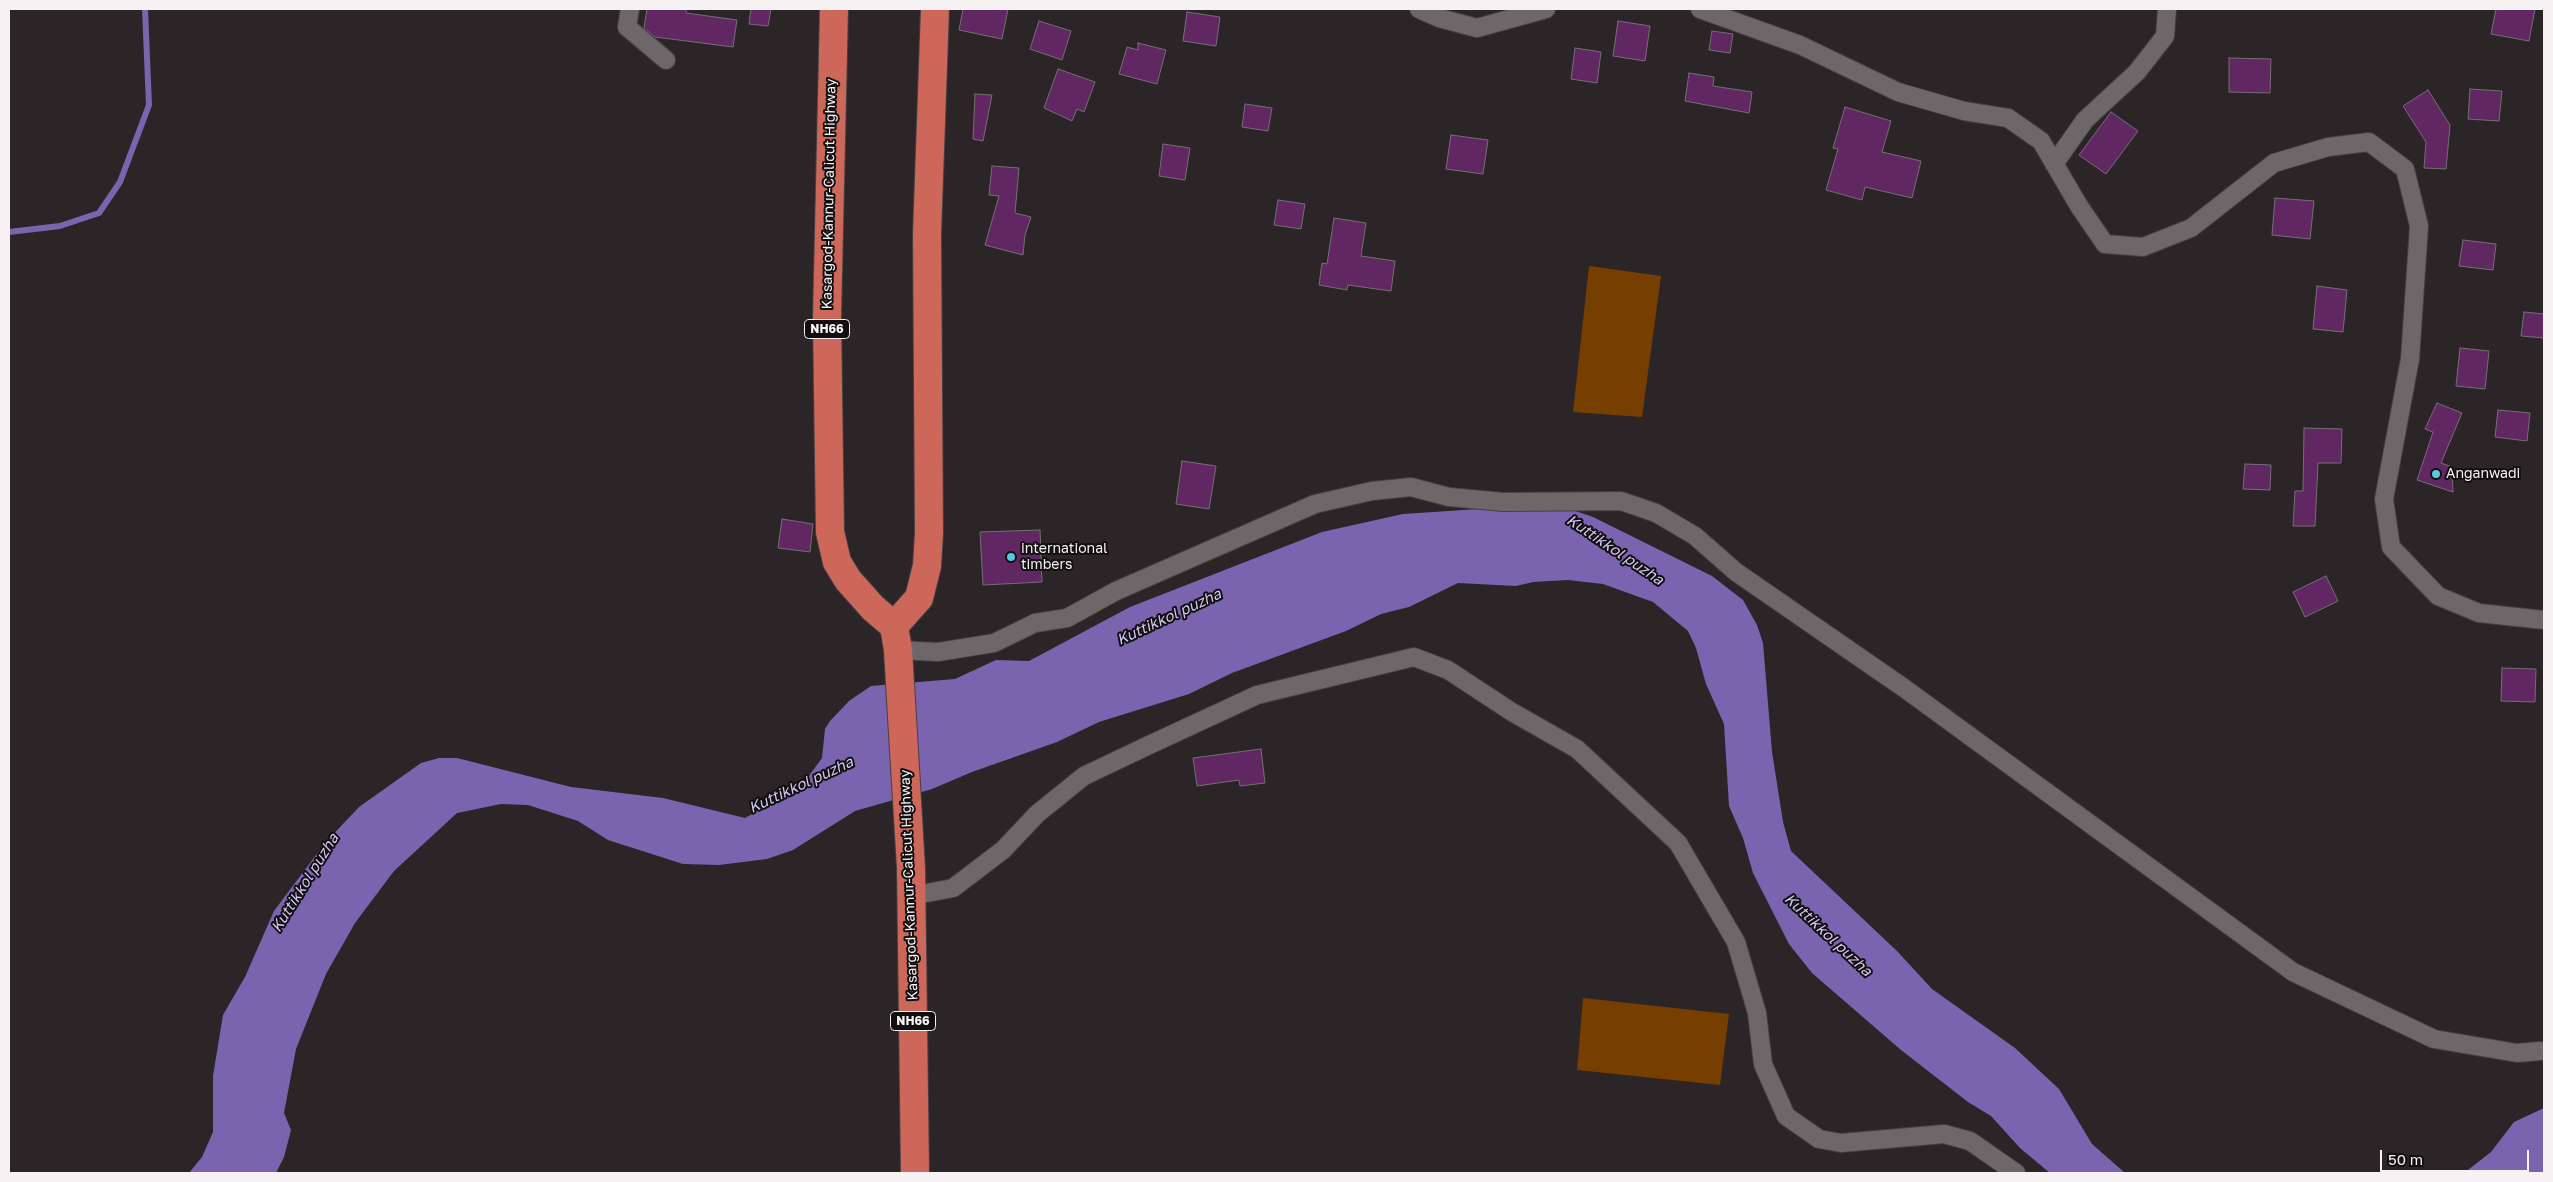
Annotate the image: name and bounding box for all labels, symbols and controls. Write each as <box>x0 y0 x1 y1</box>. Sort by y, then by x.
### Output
street label: Kasargod-Kannur-Calicut Highway <box>819 78 839 310</box>
road number: NH66 <box>804 320 850 338</box>
place label: Anganwadi <box>2446 466 2520 482</box>
marker: Anganwadi <box>2430 468 2442 480</box>
water label: Kuttikkol puzha <box>1563 511 1667 589</box>
place label: international timbers <box>1021 541 1108 574</box>
marker: international timbers <box>1005 551 1017 563</box>
water label: Kuttikkol puzha <box>1114 585 1224 649</box>
water label: Kuttikkol puzha <box>746 753 856 817</box>
street label: Kasargod-Kannur-Calicut Highway <box>897 769 921 1001</box>
water label: Kuttikkol puzha <box>267 830 343 936</box>
water label: Kuttikkol puzha <box>1781 890 1875 980</box>
road number: NH66 <box>890 1011 936 1030</box>
scale bar <box>2383 1140 2532 1172</box>
text: 50 m <box>2388 1150 2423 1168</box>

